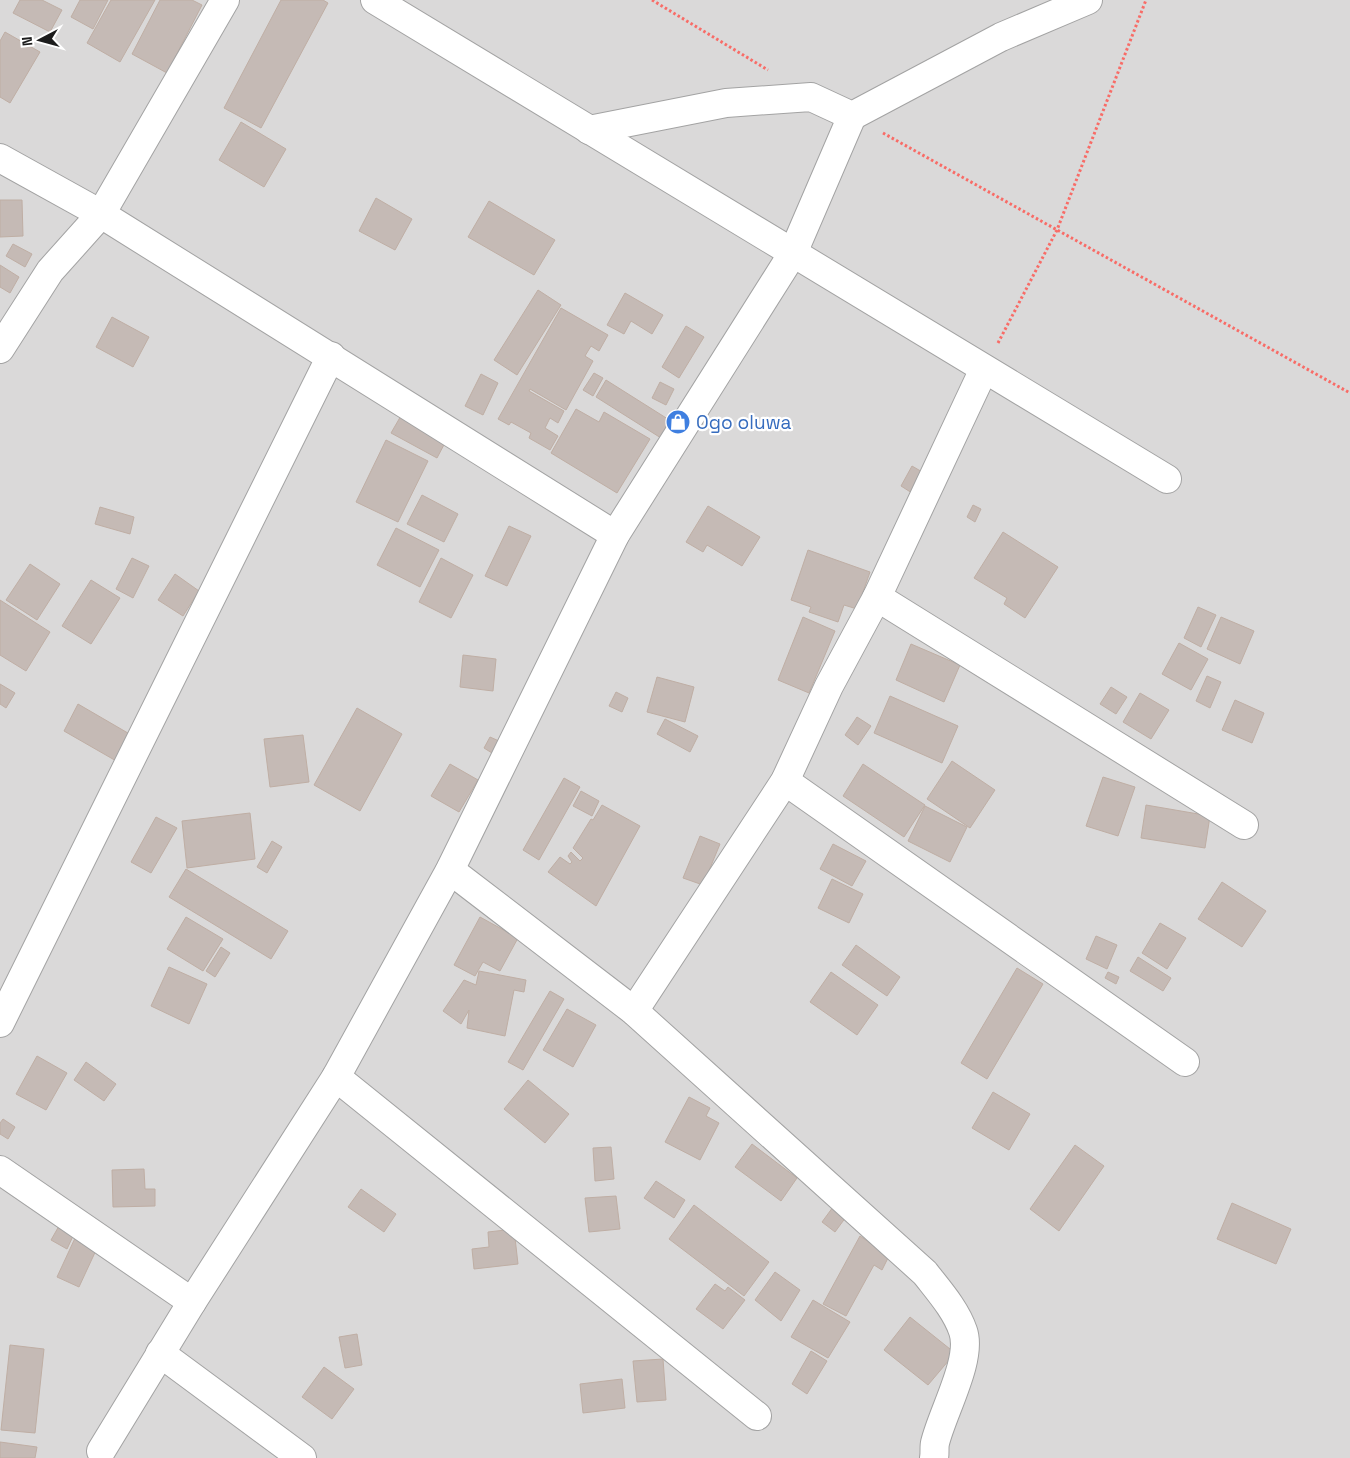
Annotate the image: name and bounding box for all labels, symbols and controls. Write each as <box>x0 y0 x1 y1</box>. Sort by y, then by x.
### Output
north arrow <box>15 15 65 65</box>
text: N <box>18 36 37 47</box>
shop icon: Ogo oluwa <box>665 409 691 435</box>
place label: Ogo oluwa <box>696 410 792 435</box>

